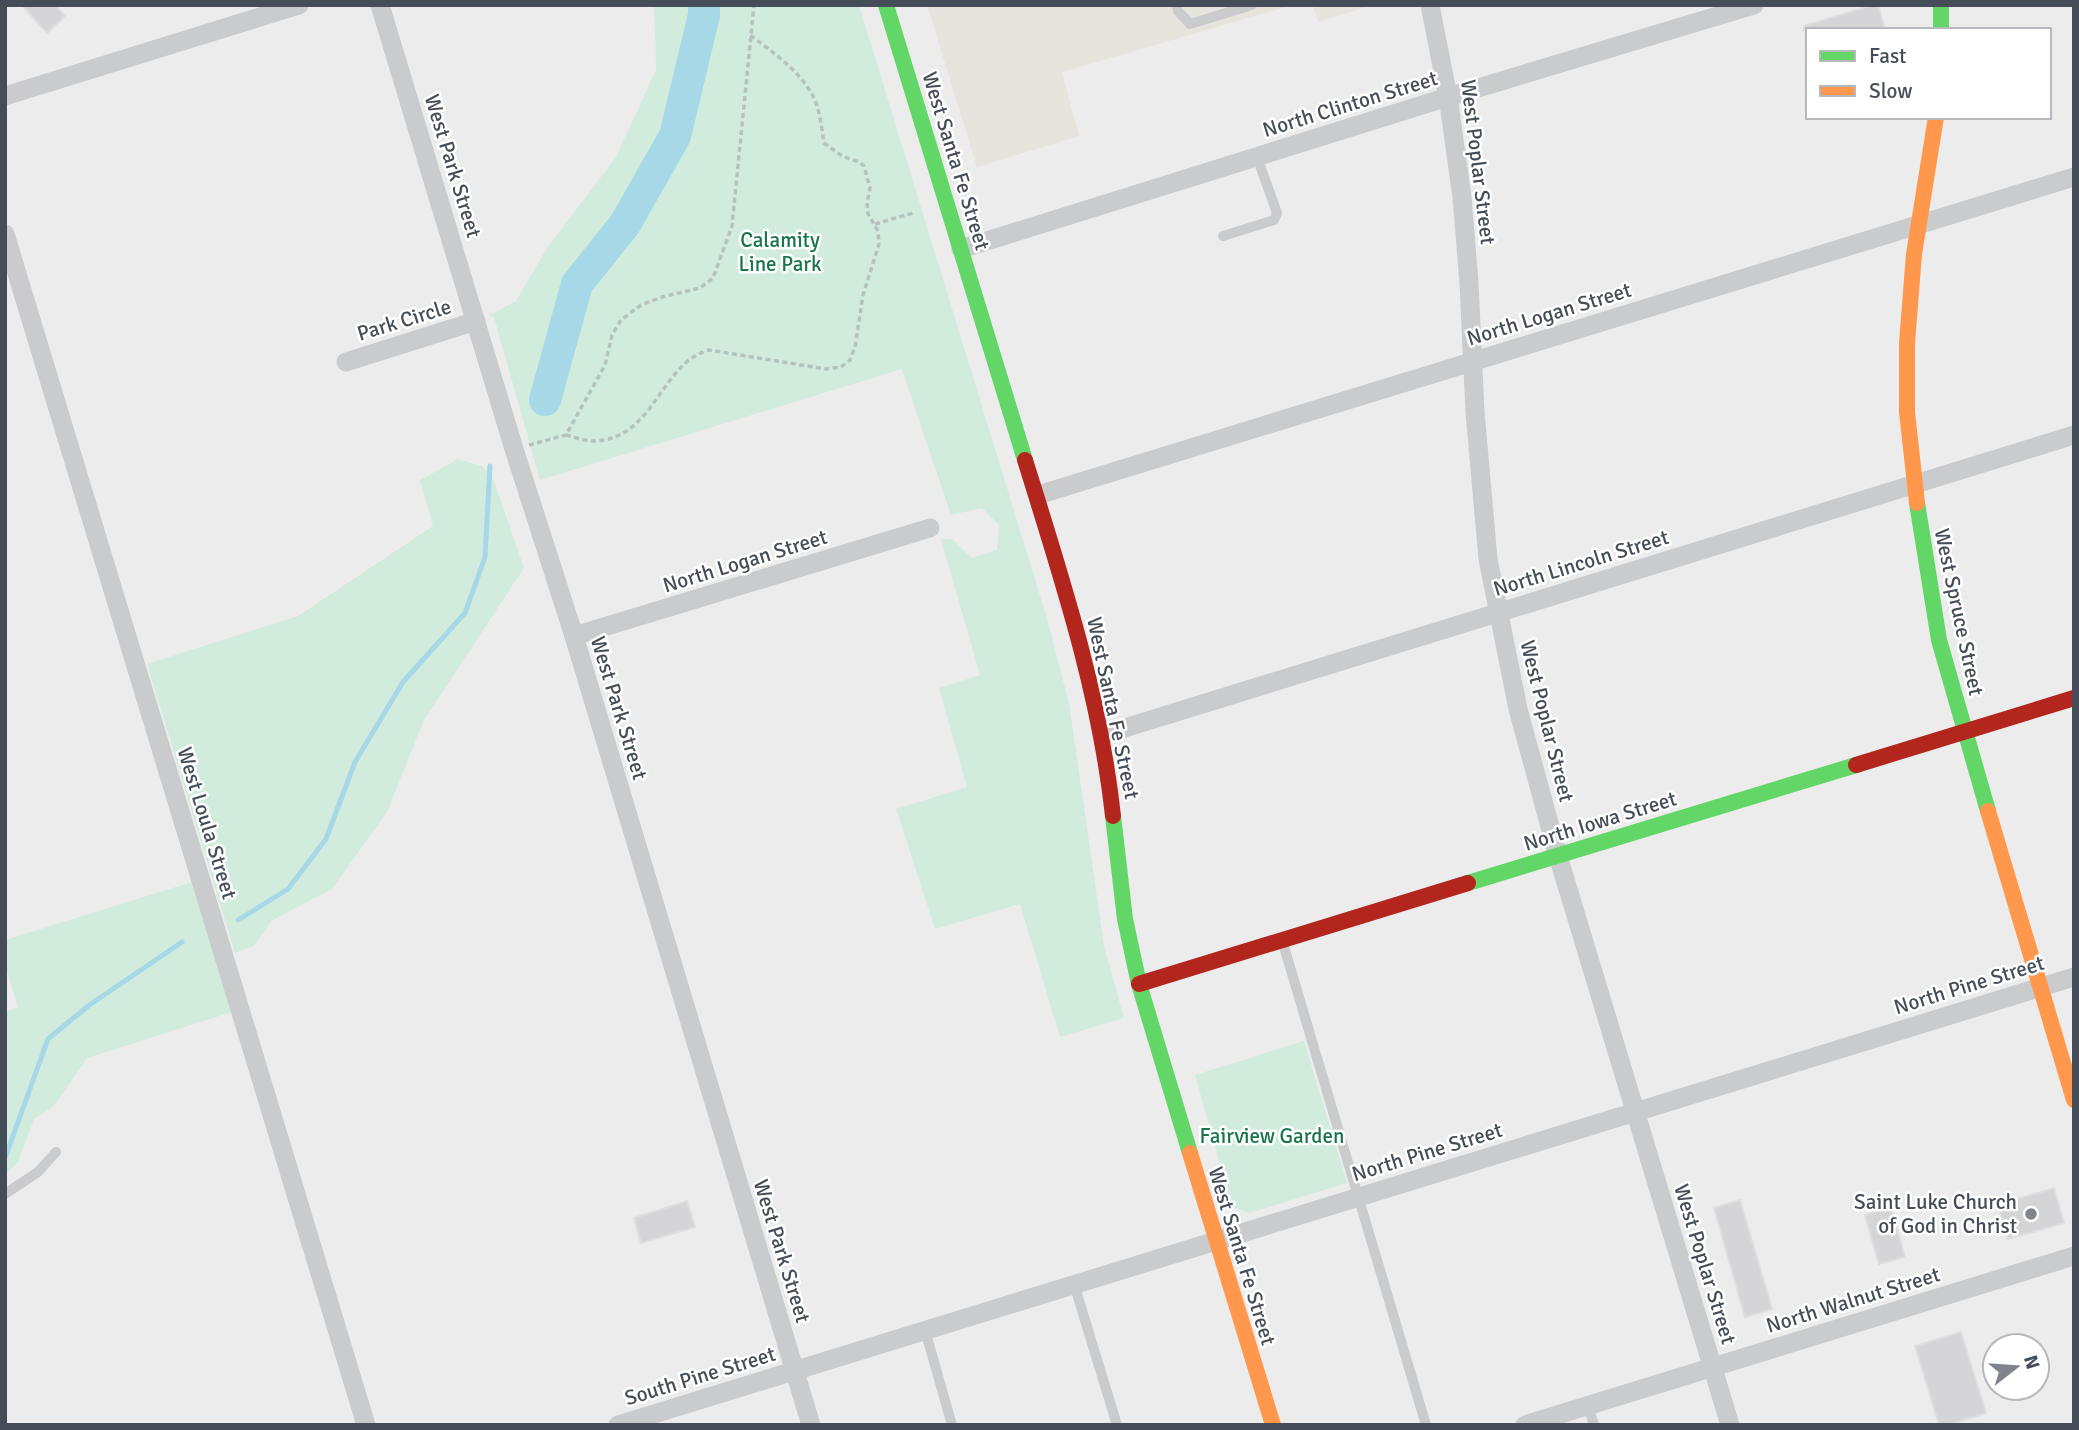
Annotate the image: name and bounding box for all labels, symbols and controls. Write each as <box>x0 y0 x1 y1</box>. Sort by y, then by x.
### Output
legend <box>1806 28 2051 119</box>
text: Fast <box>1869 43 1906 69</box>
street label: North Clinton Street <box>1259 65 1441 143</box>
street label: West Santa Fe Street <box>916 69 996 253</box>
street label: West Poplar Street <box>1455 78 1501 246</box>
text: Slow <box>1869 78 1913 104</box>
street label: West Park Street <box>419 91 487 241</box>
park label: Calamity Line Park <box>738 227 822 277</box>
street label: North Logan Street <box>1464 277 1634 351</box>
street label: Park Circle <box>354 293 454 347</box>
street label: North Logan Street <box>660 524 830 598</box>
street label: North Lincoln Street <box>1490 524 1672 602</box>
street label: West Spruce Street <box>1929 526 1989 698</box>
street label: West Santa Fe Street <box>1081 615 1145 801</box>
street label: West Park Street <box>585 633 653 783</box>
street label: West Poplar Street <box>1514 637 1580 805</box>
street label: West Loula Street <box>172 744 242 902</box>
street label: North Iowa Street <box>1520 785 1680 857</box>
street label: North Pine Street <box>1891 950 2047 1020</box>
street label: North Pine Street <box>1349 1117 1505 1187</box>
park label: Fairview Garden <box>1200 1123 1344 1149</box>
street label: West Santa Fe Street <box>1202 1164 1282 1348</box>
street label: West Park Street <box>748 1176 816 1326</box>
street label: West Poplar Street <box>1668 1181 1742 1347</box>
place label: Saint Luke Church of God in Christ <box>1854 1189 2017 1239</box>
marker: Saint Luke Church of God in Christ <box>2023 1206 2039 1222</box>
street label: North Walnut Street <box>1763 1261 1943 1339</box>
north arrow <box>1981 1332 2051 1402</box>
street label: South Pine Street <box>621 1341 779 1411</box>
text: N <box>2018 1352 2045 1372</box>

